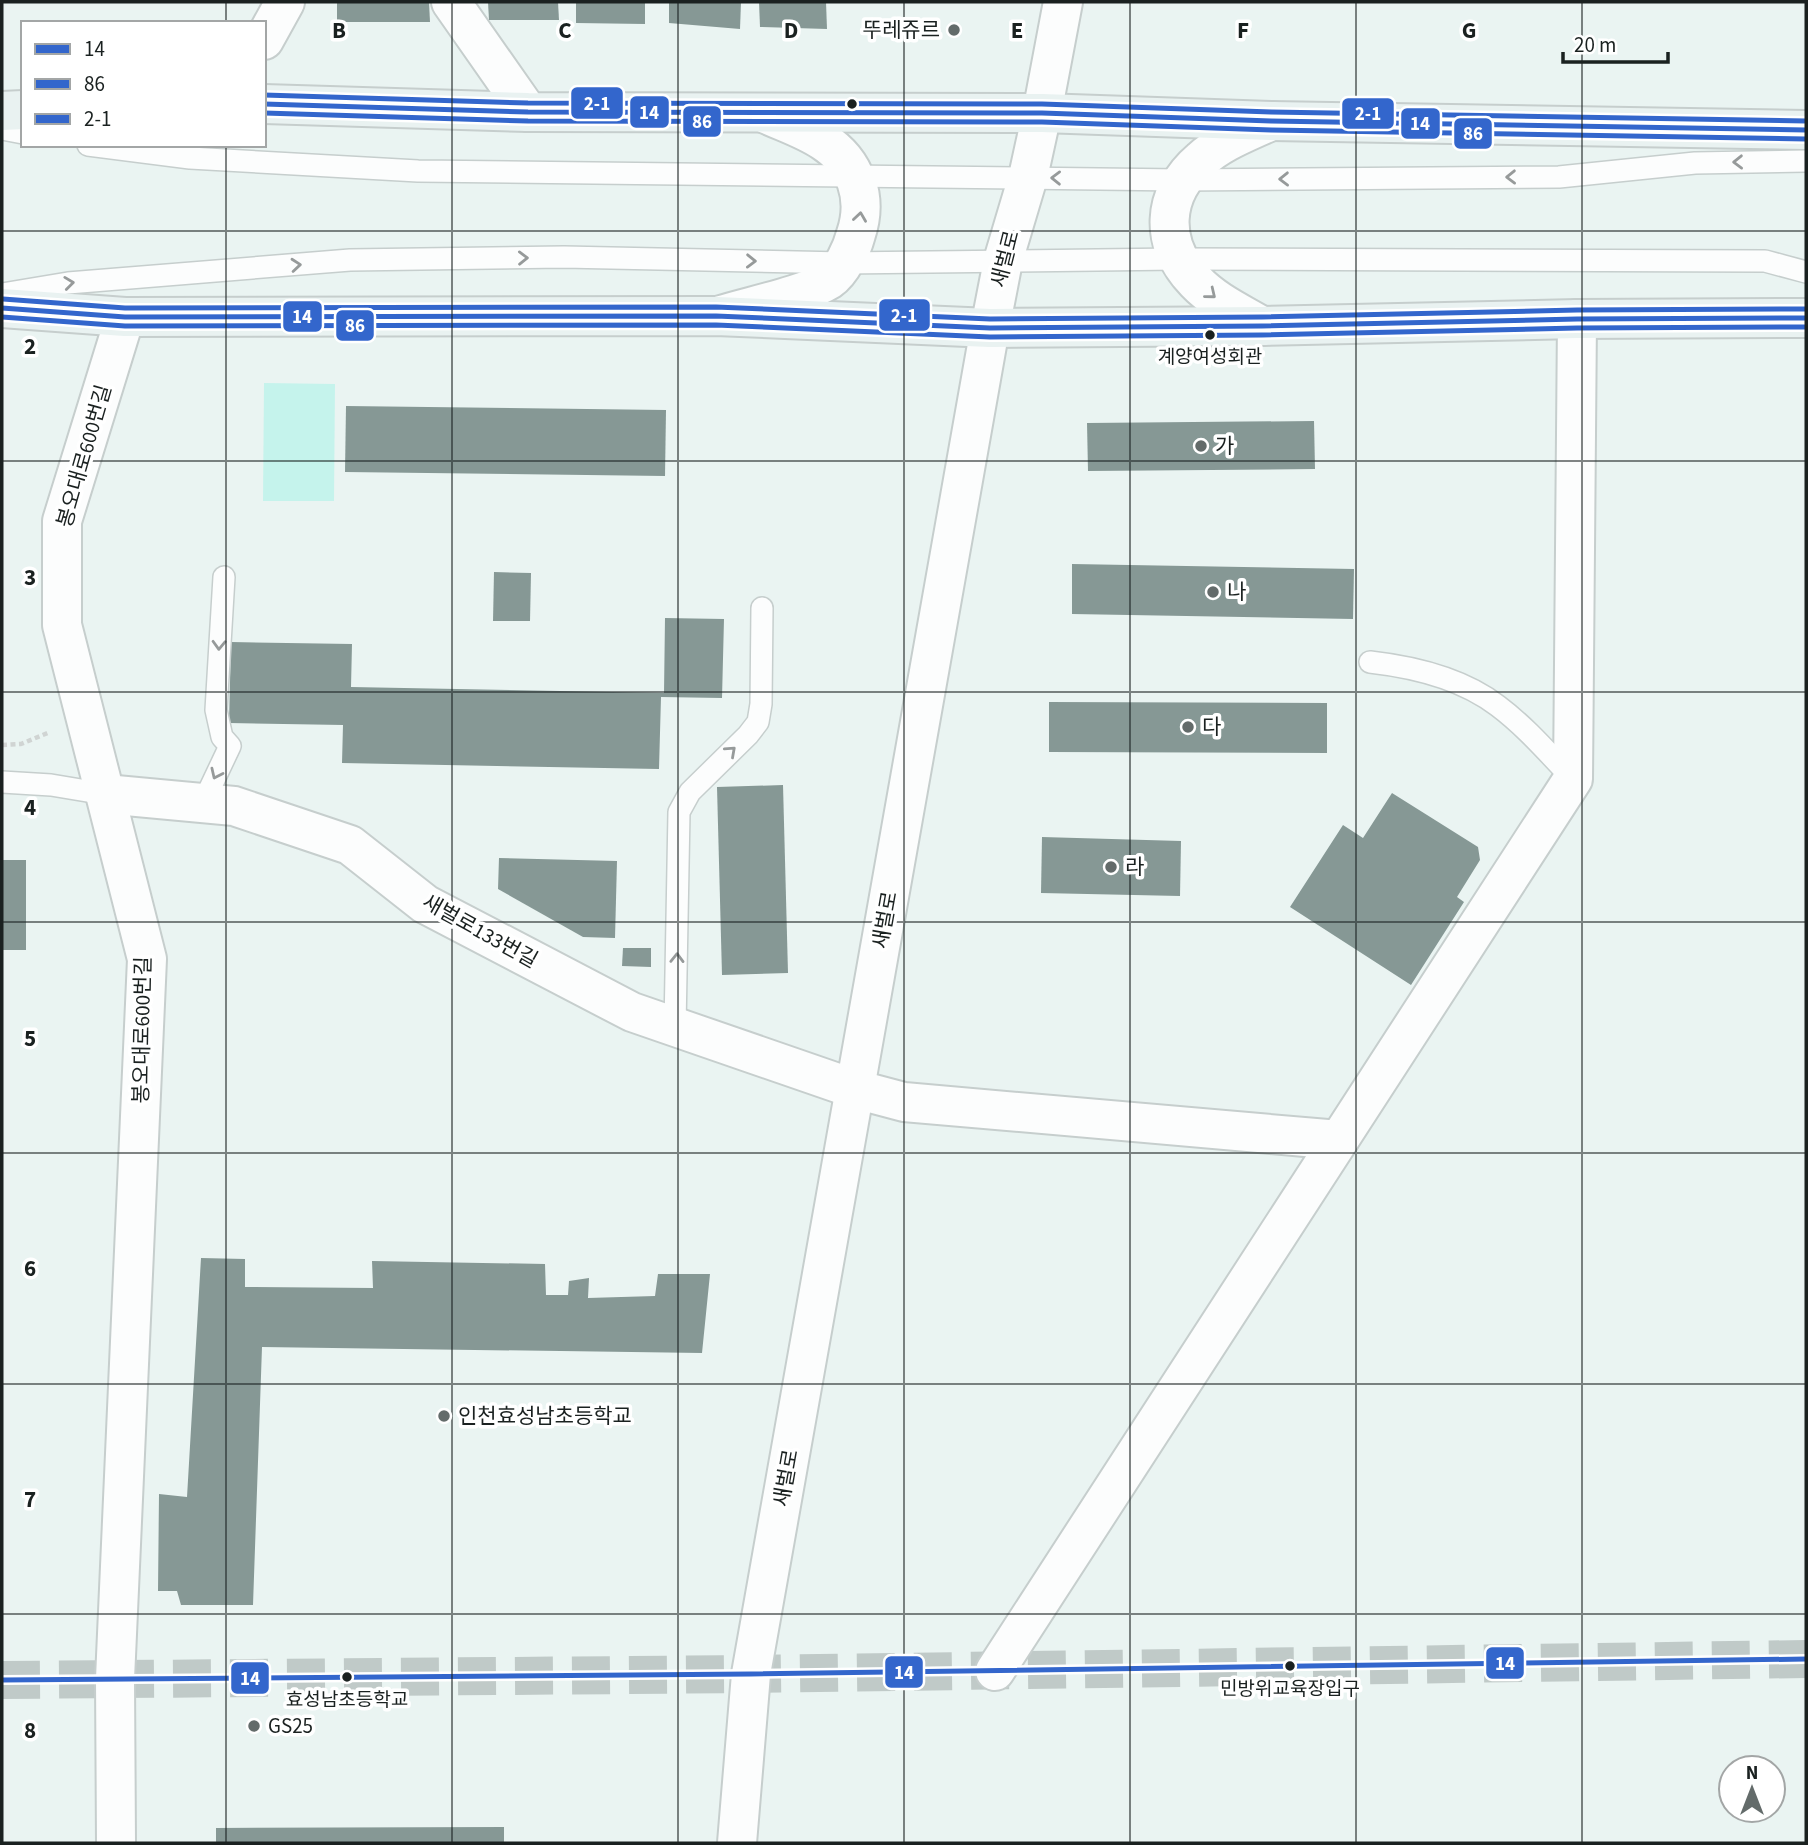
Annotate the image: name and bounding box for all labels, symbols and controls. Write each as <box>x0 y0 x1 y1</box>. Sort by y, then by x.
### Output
text: B <box>332 14 346 47</box>
text: C <box>558 14 572 47</box>
text: D <box>784 14 798 47</box>
text: E <box>1011 14 1023 47</box>
text: F <box>1237 14 1249 47</box>
text: G <box>1462 14 1476 47</box>
place label: 뚜레쥬르 <box>863 15 940 45</box>
legend <box>21 21 266 147</box>
scale bar <box>1563 21 1668 65</box>
marker: 뚜레쥬르 <box>946 22 962 38</box>
text: 20 m <box>1574 30 1616 60</box>
text: 14 <box>84 34 105 64</box>
text: 86 <box>84 69 105 99</box>
line badge: 2-1 <box>570 86 624 120</box>
text: 2-1 <box>584 91 610 118</box>
line badge: 14 <box>629 95 670 129</box>
unlabelled marker <box>845 97 859 111</box>
line badge: 2-1 <box>1341 97 1395 130</box>
text: 14 <box>639 100 659 127</box>
text: 2-1 <box>1355 101 1381 128</box>
text: 2-1 <box>84 104 111 134</box>
line badge: 86 <box>682 105 722 138</box>
line badge: 14 <box>1400 107 1441 140</box>
text: 86 <box>692 109 712 136</box>
text: 14 <box>1410 111 1430 138</box>
line badge: 86 <box>1453 117 1493 150</box>
text: 86 <box>1463 121 1483 148</box>
one-way arrow <box>1732 154 1743 170</box>
one-way arrow <box>1505 169 1516 185</box>
one-way arrow <box>1051 170 1062 185</box>
one-way arrow <box>1278 171 1288 187</box>
one-way arrow <box>852 211 867 223</box>
street label: 새벌로 <box>983 227 1027 291</box>
one-way arrow <box>518 250 529 266</box>
one-way arrow <box>746 253 756 269</box>
one-way arrow <box>291 258 302 273</box>
one-way arrow <box>63 276 75 291</box>
one-way arrow <box>1203 286 1215 299</box>
line badge: 2-1 <box>878 298 931 332</box>
line badge: 14 <box>282 300 323 333</box>
text: 2-1 <box>891 303 917 330</box>
text: 14 <box>292 304 312 331</box>
line badge: 86 <box>335 309 375 342</box>
text: 86 <box>345 313 365 340</box>
marker: 계양여성회관 <box>1203 328 1217 342</box>
text: 2 <box>24 330 36 363</box>
place label: 계양여성회관 <box>1158 344 1262 371</box>
street label: 봉오대로600번길 <box>49 381 119 531</box>
place label: 가 <box>1215 431 1234 461</box>
marker: 가 <box>1193 438 1209 454</box>
text: 3 <box>24 561 36 594</box>
place label: 나 <box>1227 577 1246 607</box>
marker: 나 <box>1205 584 1221 600</box>
one-way arrow <box>211 640 226 651</box>
place label: 다 <box>1202 712 1221 742</box>
marker: 다 <box>1180 719 1196 735</box>
one-way arrow <box>723 746 736 759</box>
one-way arrow <box>210 767 224 779</box>
text: 4 <box>24 791 36 824</box>
place label: 라 <box>1125 852 1144 882</box>
marker: 라 <box>1103 859 1119 875</box>
street label: 새벌로133번길 <box>417 887 543 975</box>
street label: 새벌로 <box>865 889 905 951</box>
one-way arrow <box>669 953 684 964</box>
street label: 봉오대로600번길 <box>126 956 158 1104</box>
text: 5 <box>24 1022 36 1055</box>
text: 6 <box>24 1252 36 1285</box>
place label: 인천효성남초등학교 <box>458 1401 632 1431</box>
marker: 인천효성남초등학교 <box>436 1408 452 1424</box>
street label: 새벌로 <box>766 1447 806 1509</box>
text: 7 <box>24 1483 36 1516</box>
line badge: 14 <box>1485 1646 1525 1680</box>
text: 14 <box>1495 1651 1515 1678</box>
line badge: 14 <box>884 1655 924 1689</box>
marker: 민방위교육장입구 <box>1283 1659 1297 1673</box>
text: 14 <box>894 1660 914 1687</box>
line badge: 14 <box>230 1661 270 1695</box>
text: 14 <box>240 1666 260 1693</box>
marker: 효성남초등학교 <box>340 1670 354 1684</box>
place label: 민방위교육장입구 <box>1220 1676 1360 1703</box>
place label: 효성남초등학교 <box>286 1687 408 1714</box>
place label: GS25 <box>268 1711 313 1741</box>
text: 8 <box>24 1714 36 1747</box>
marker: GS25 <box>246 1718 262 1734</box>
north arrow <box>1717 1754 1787 1824</box>
text: N <box>1746 1760 1758 1787</box>

